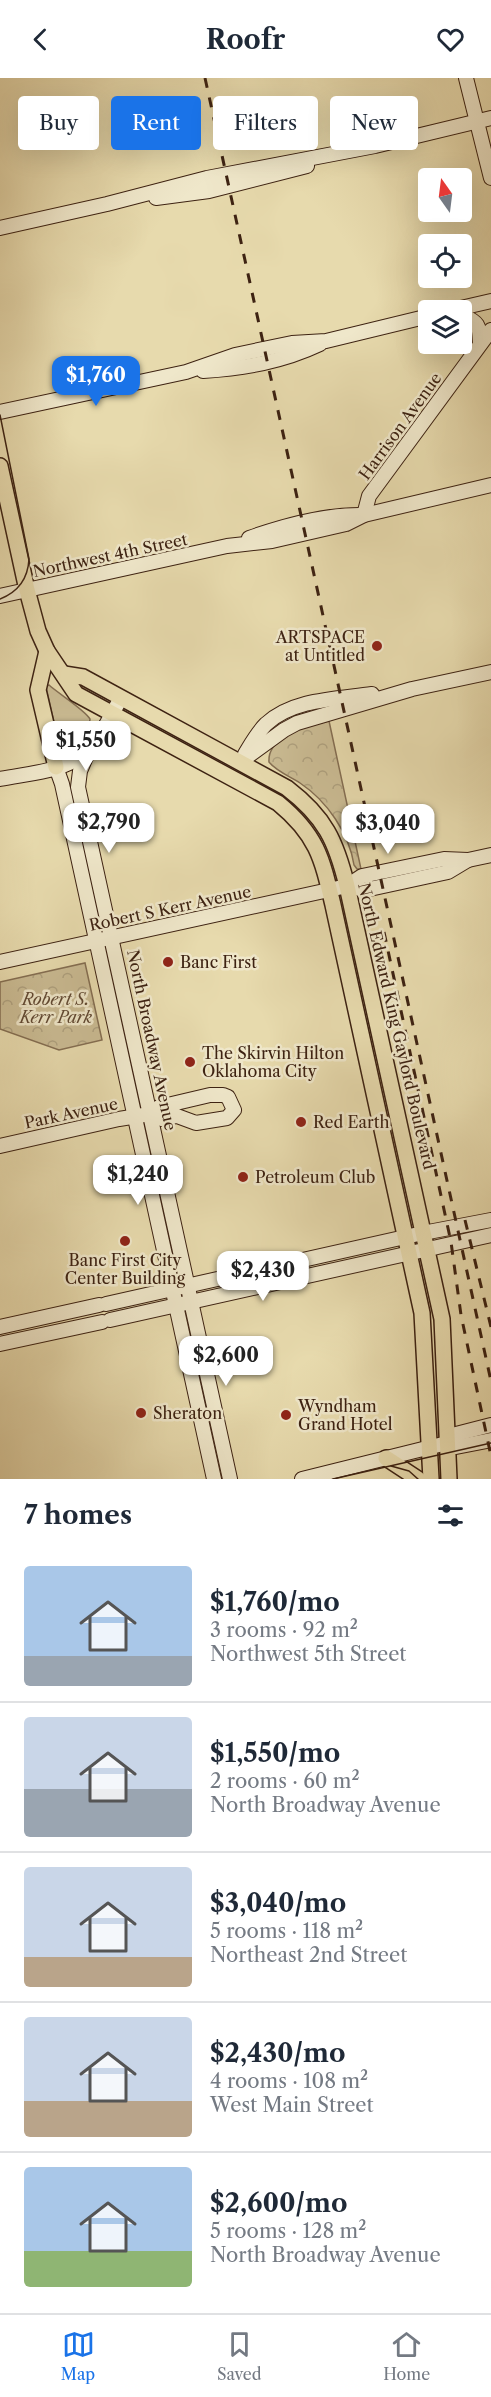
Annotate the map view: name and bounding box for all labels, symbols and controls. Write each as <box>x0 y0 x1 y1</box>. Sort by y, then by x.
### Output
icon: back <box>24 23 57 56</box>
text: Roofr <box>206 23 285 56</box>
icon: heart <box>434 23 467 56</box>
chip: Buy <box>18 96 99 150</box>
chip: Rent <box>111 96 201 150</box>
chip: Filters <box>213 96 318 150</box>
chip: New <box>330 96 418 150</box>
north arrow <box>418 168 472 222</box>
map controls <box>418 168 472 354</box>
button: locate <box>418 234 472 288</box>
button: layers <box>418 300 472 354</box>
pin: $1,760 <box>47 356 145 407</box>
text: $1,760 <box>66 363 126 387</box>
street label: Harrison Avenue <box>354 368 446 484</box>
street label: Northwest 4th Street <box>31 529 190 581</box>
place label: ARTSPACE at Untitled <box>275 627 365 665</box>
marker: ARTSPACE at Untitled <box>370 639 384 653</box>
pin: $1,550 <box>37 721 135 772</box>
text: $1,550 <box>56 728 116 752</box>
pin: $2,790 <box>60 803 158 854</box>
pin: $3,040 <box>339 804 437 855</box>
text: $2,790 <box>77 810 141 834</box>
text: $3,040 <box>355 811 421 835</box>
street label: Robert S Kerr Avenue <box>87 881 253 935</box>
street label: North Edward King Gaylord Boulevard <box>354 881 440 1172</box>
street label: North Broadway Avenue <box>123 948 181 1132</box>
place label: Banc First <box>180 952 257 972</box>
marker: Banc First <box>161 955 175 969</box>
park label: Robert S. Kerr Park <box>18 989 93 1027</box>
place label: The Skirvin Hilton Oklahoma City <box>202 1043 344 1081</box>
marker: The Skirvin Hilton Oklahoma City <box>183 1055 197 1069</box>
street label: Park Avenue <box>22 1093 120 1133</box>
place label: Red Earth <box>313 1112 389 1132</box>
marker: Red Earth <box>294 1115 308 1129</box>
pin: $1,240 <box>89 1155 187 1206</box>
text: $1,240 <box>107 1162 169 1186</box>
place label: Petroleum Club <box>255 1167 375 1187</box>
marker: Petroleum Club <box>236 1170 250 1184</box>
marker: Banc First City Center Building <box>118 1234 132 1248</box>
place label: Banc First City Center Building <box>65 1250 186 1288</box>
pin: $2,430 <box>214 1251 312 1302</box>
text: $2,430 <box>231 1258 295 1282</box>
pin: $2,600 <box>177 1336 275 1387</box>
text: $2,600 <box>193 1343 259 1367</box>
place label: Wyndham Grand Hotel <box>297 1396 393 1434</box>
place label: Sheraton <box>153 1403 222 1423</box>
marker: Sheraton <box>134 1406 148 1420</box>
marker: Wyndham Grand Hotel <box>279 1408 293 1422</box>
text: 7 homes <box>24 1499 132 1531</box>
icon: filters <box>434 1499 467 1532</box>
text: $1,760/mo <box>210 1586 340 1618</box>
icon: home <box>72 1590 144 1662</box>
text: 3 rooms · 92 m² <box>210 1618 358 1642</box>
text: Northwest 5th Street <box>210 1642 406 1666</box>
text: $1,550/mo <box>210 1737 340 1769</box>
icon: home <box>72 1741 144 1813</box>
text: 2 rooms · 60 m² <box>210 1769 360 1793</box>
text: North Broadway Avenue <box>210 1793 441 1817</box>
text: $3,040/mo <box>210 1887 346 1919</box>
icon: home <box>72 1891 144 1963</box>
text: 5 rooms · 118 m² <box>210 1919 363 1943</box>
text: Northeast 2nd Street <box>210 1943 407 1967</box>
text: $2,430/mo <box>210 2037 345 2069</box>
icon: home <box>72 2041 144 2113</box>
text: 4 rooms · 108 m² <box>210 2069 368 2093</box>
text: West Main Street <box>210 2093 374 2117</box>
text: $2,600/mo <box>210 2187 347 2219</box>
icon: home <box>72 2191 144 2263</box>
text: 5 rooms · 128 m² <box>210 2219 366 2243</box>
text: North Broadway Avenue <box>210 2243 441 2267</box>
tab: Map <box>61 2328 95 2384</box>
tab: Saved <box>217 2328 261 2384</box>
tab: Home <box>383 2328 430 2384</box>

